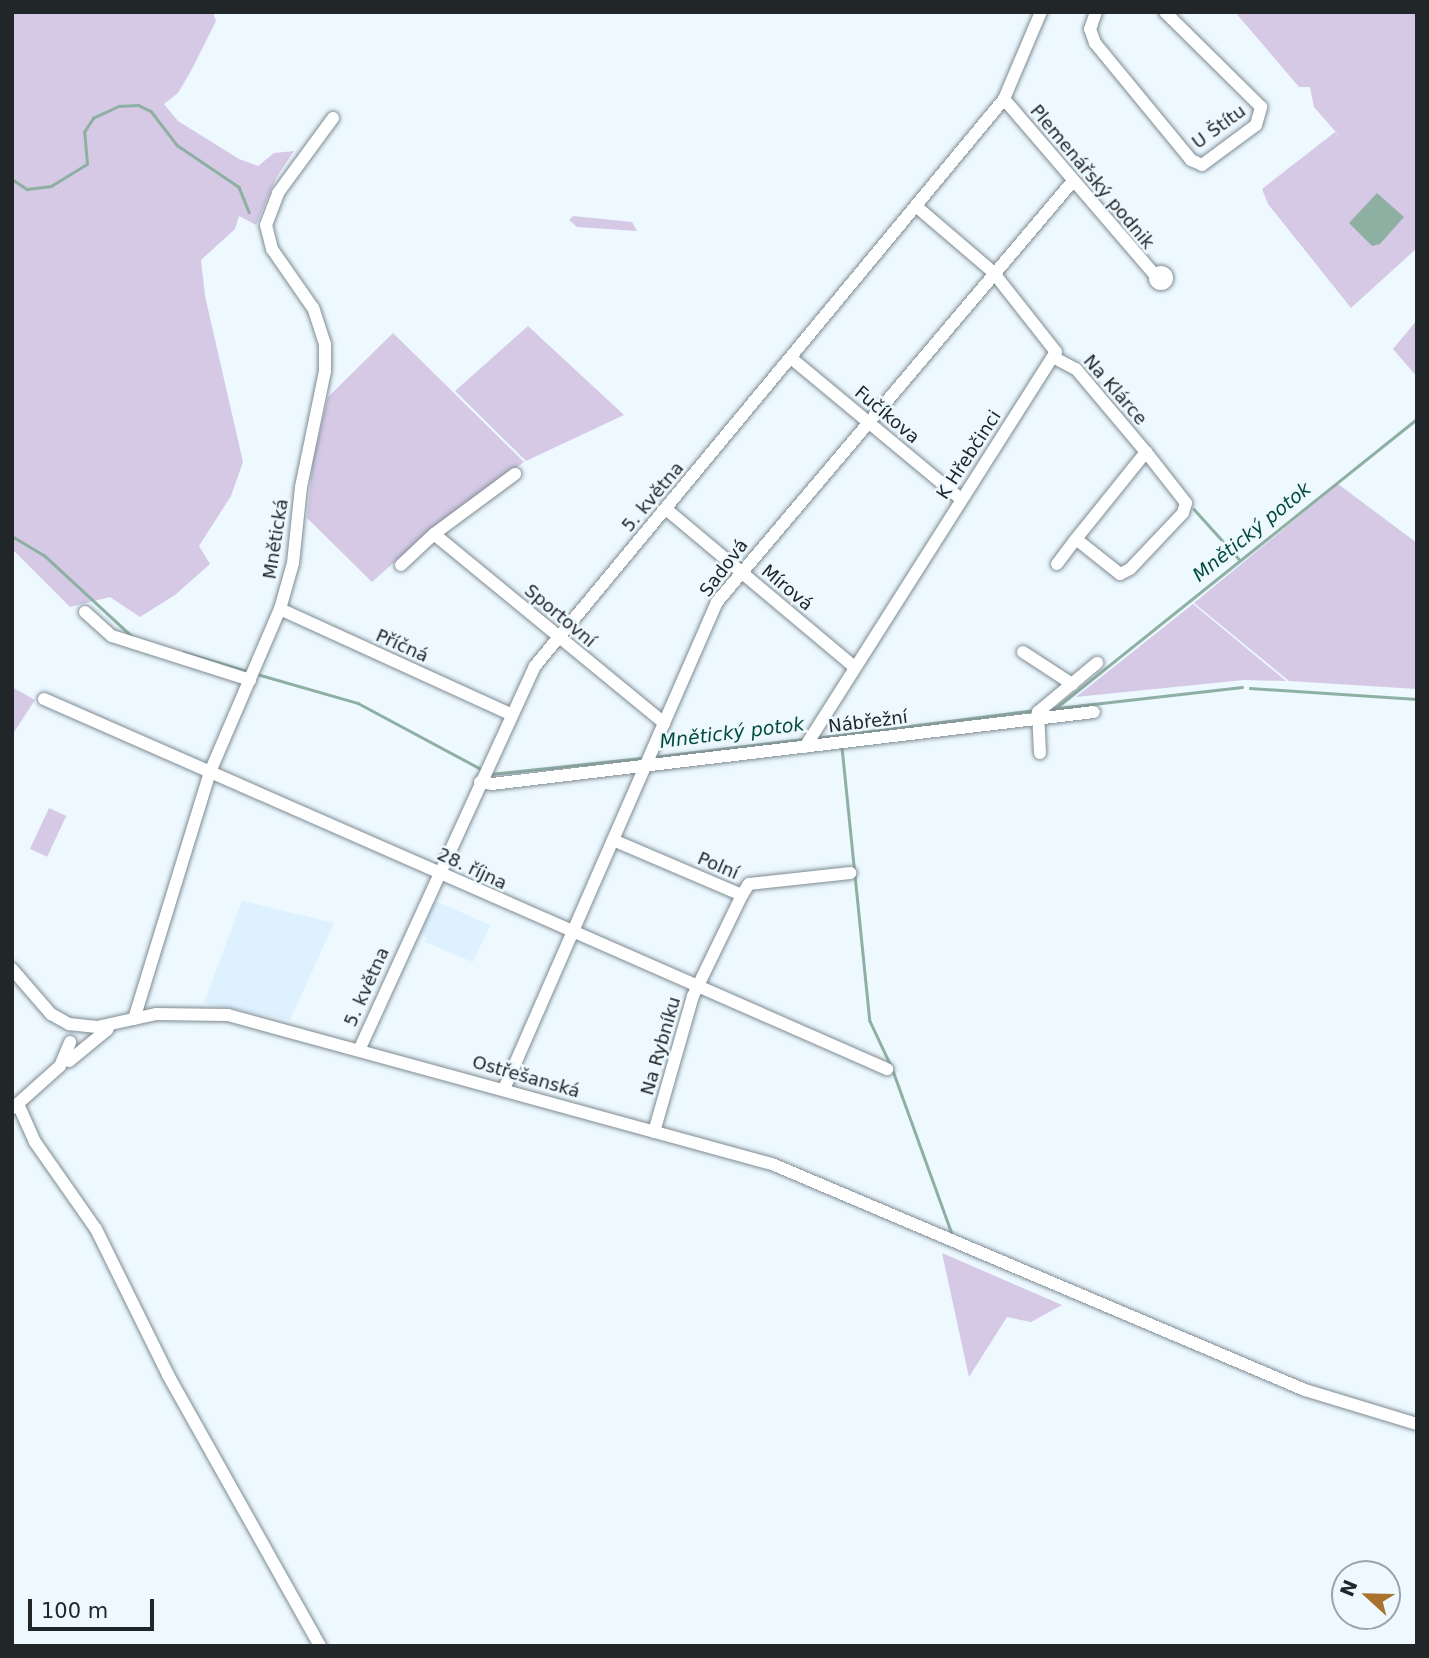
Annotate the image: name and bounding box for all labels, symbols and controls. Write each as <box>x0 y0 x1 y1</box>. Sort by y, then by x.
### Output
street label: Plemenářský podnik <box>1025 100 1159 254</box>
street label: U Štítu <box>1188 100 1250 154</box>
street label: Na Klárce <box>1079 350 1151 430</box>
street label: Fučíkova <box>850 382 924 448</box>
street label: K Hřebčinci <box>932 406 1006 504</box>
street label: 5. května <box>618 458 688 536</box>
water label: Mnětický potok <box>1188 477 1316 587</box>
street label: Mnětická <box>259 497 293 581</box>
street label: Sadová <box>695 535 753 601</box>
street label: Mírová <box>757 560 817 616</box>
street label: Sportovní <box>520 580 600 652</box>
street label: Příčná <box>372 625 432 667</box>
street label: Nábřežní <box>827 706 909 738</box>
water label: Mnětický potok <box>658 713 806 753</box>
street label: 28. října <box>434 844 510 894</box>
street label: Polní <box>694 848 742 884</box>
street label: 5. května <box>340 944 394 1030</box>
street label: Na Rybníku <box>637 994 685 1098</box>
street label: Ostřešanská <box>470 1051 582 1103</box>
north arrow <box>1331 1560 1401 1630</box>
text: N <box>1335 1576 1362 1599</box>
scale bar <box>32 1584 158 1628</box>
text: 100 m <box>41 1599 108 1623</box>

